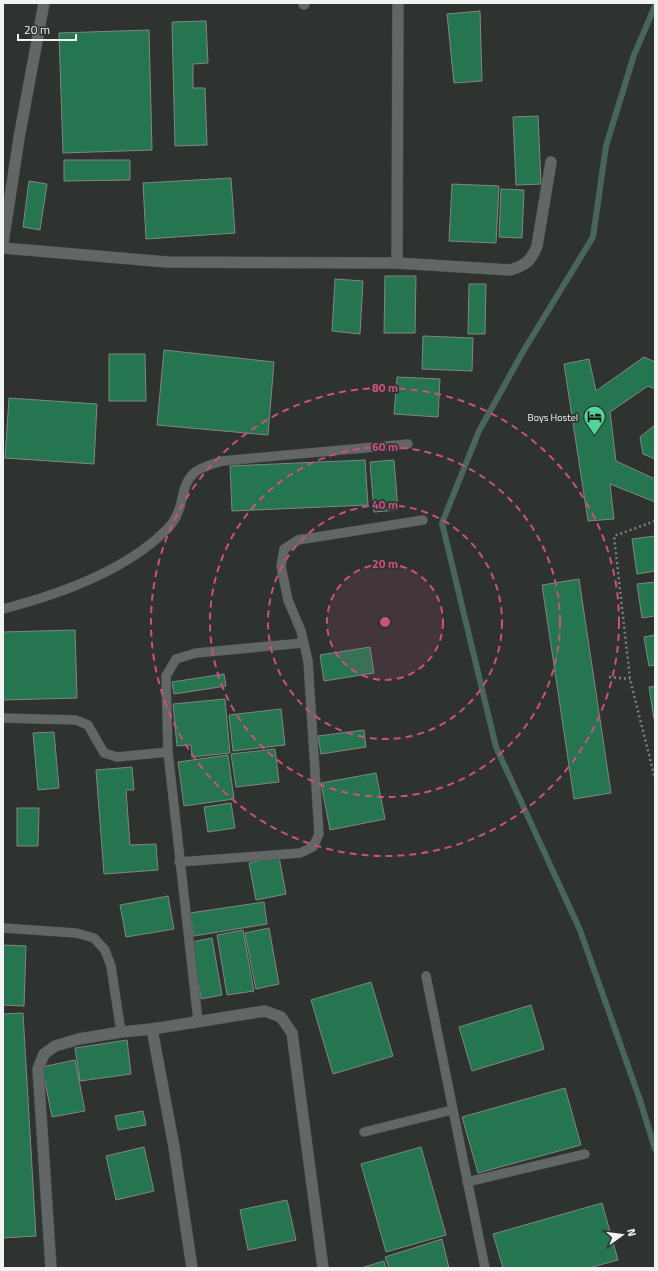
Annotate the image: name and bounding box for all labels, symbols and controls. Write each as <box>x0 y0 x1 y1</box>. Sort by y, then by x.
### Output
scale bar <box>18 16 76 42</box>
text: 20 m <box>24 20 50 39</box>
text: 80 m <box>372 378 398 397</box>
hotel icon: Boys Hostel <box>581 404 607 437</box>
place label: Boys Hostel <box>528 410 578 425</box>
text: 60 m <box>372 437 398 456</box>
text: 40 m <box>372 495 398 514</box>
text: 20 m <box>372 554 398 573</box>
centre of rings <box>378 615 392 629</box>
north arrow <box>602 1215 642 1255</box>
text: N <box>623 1227 640 1238</box>

